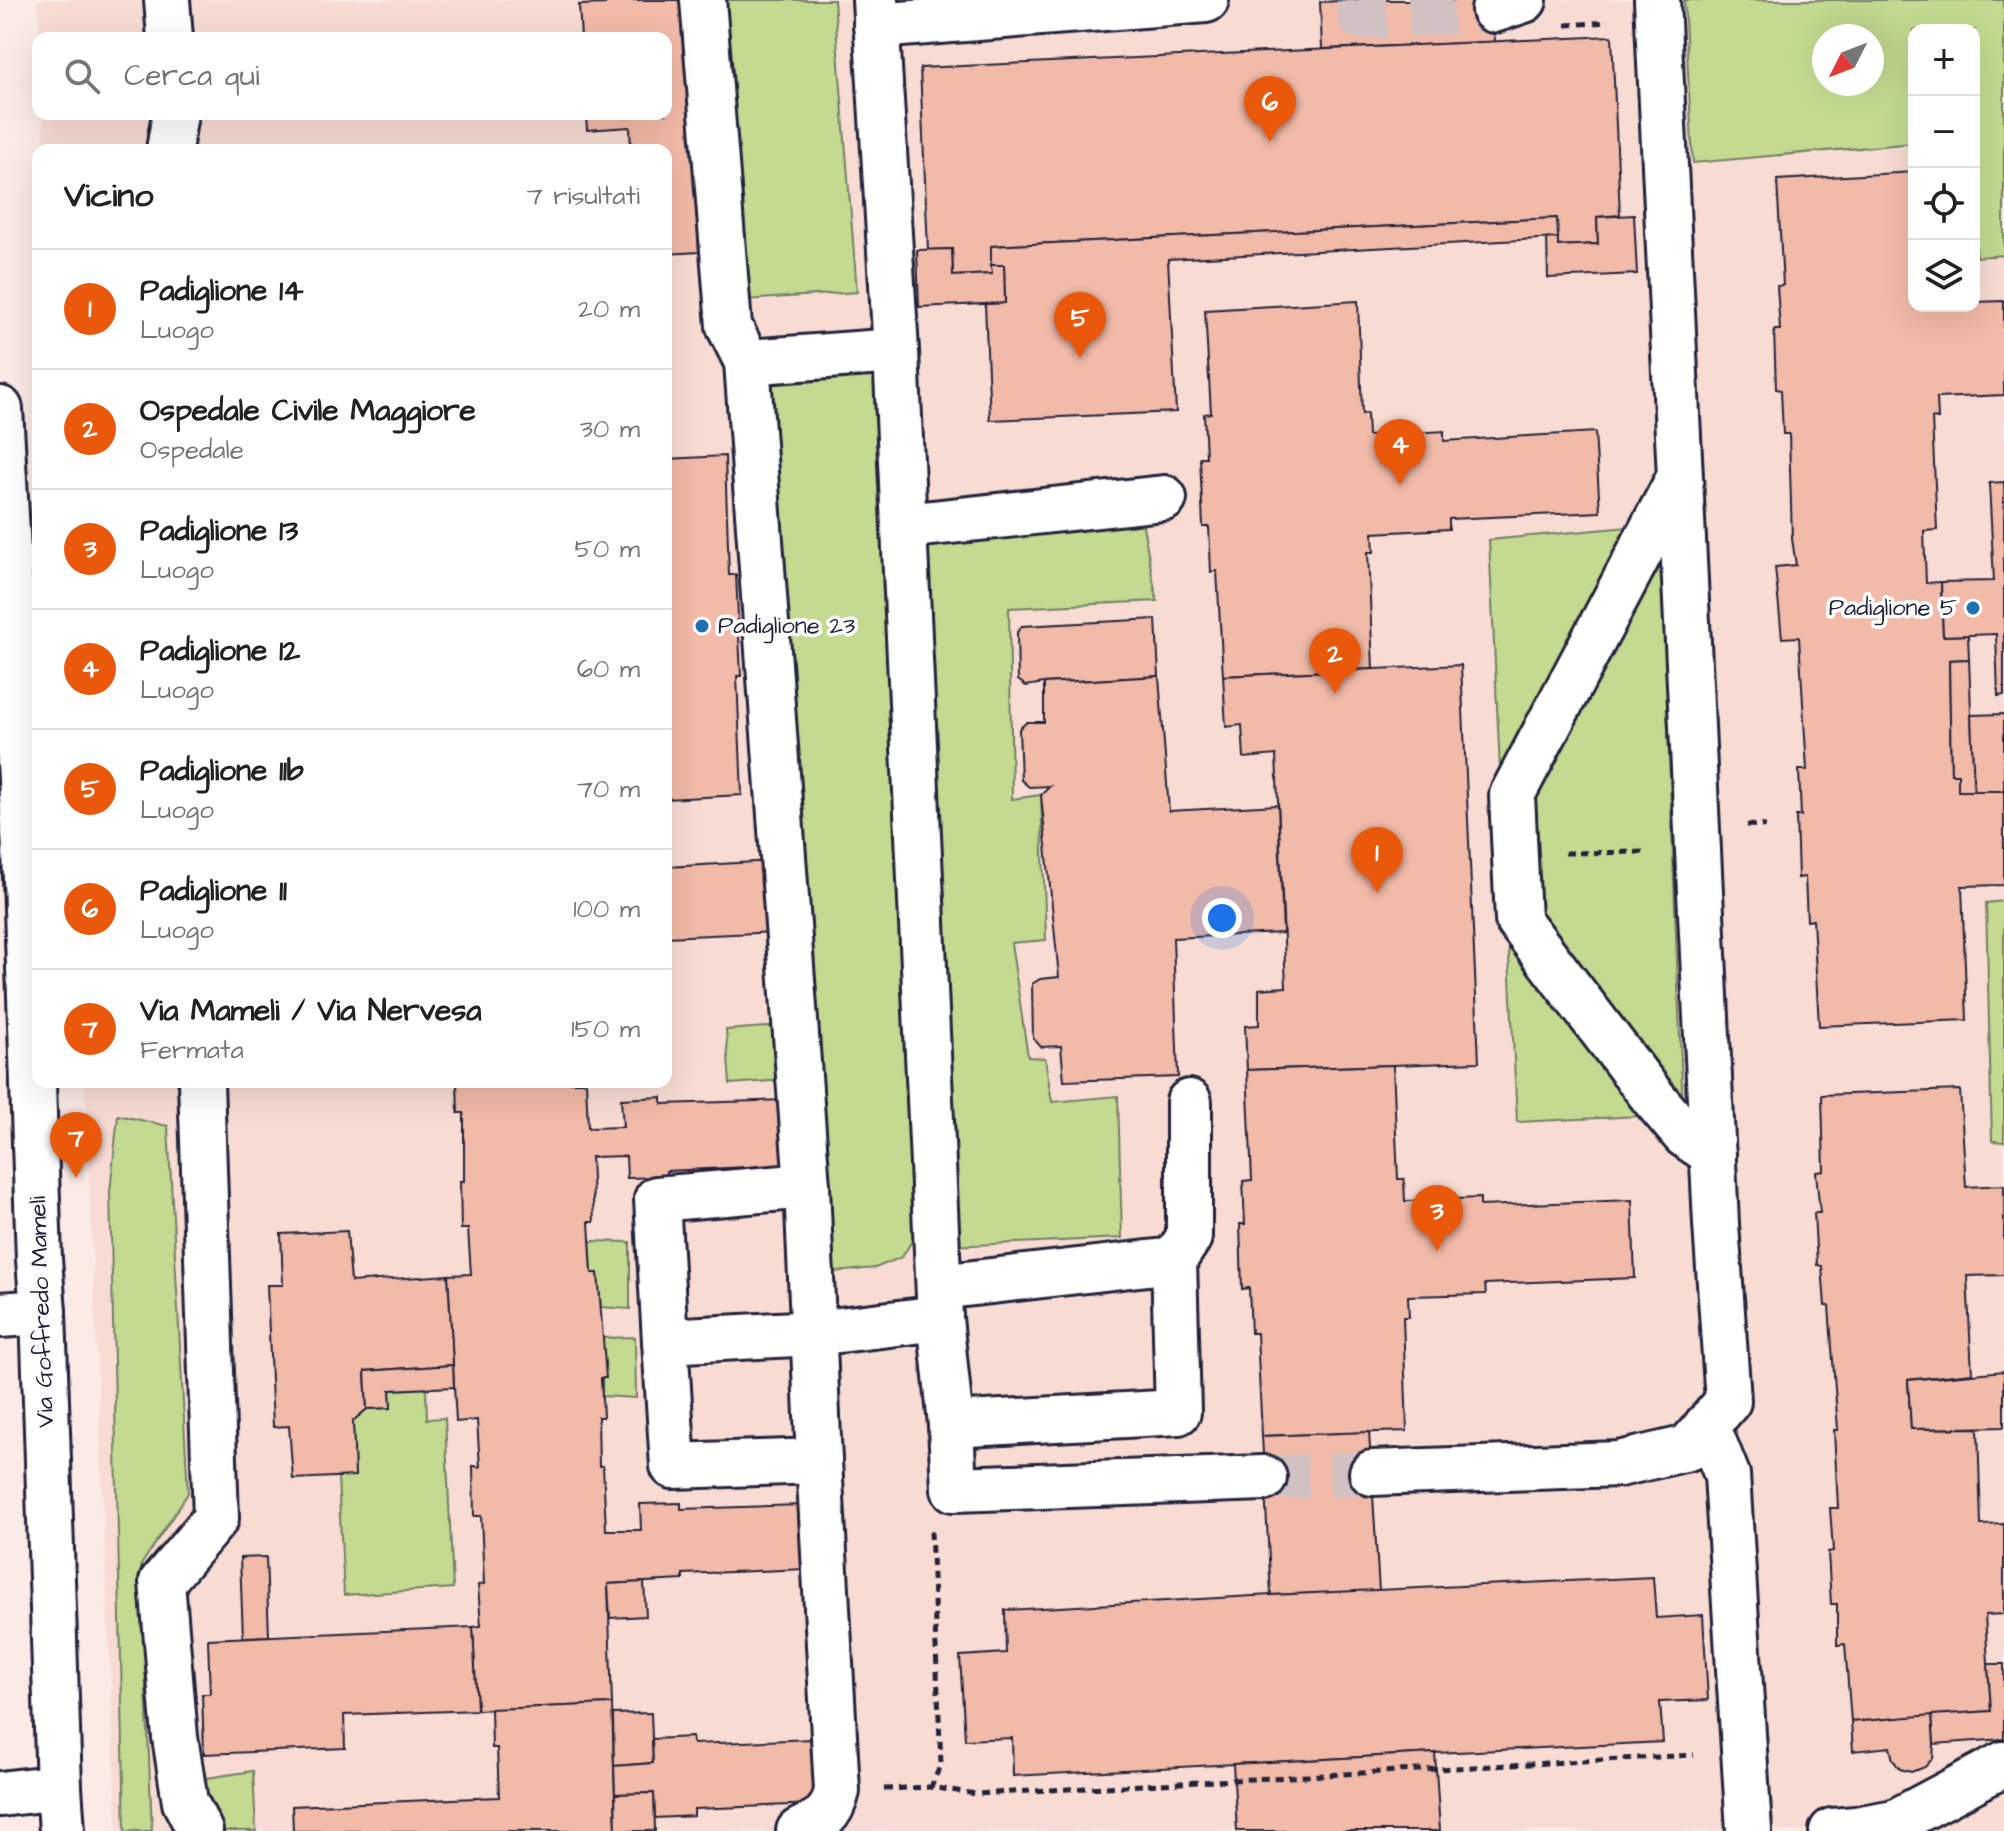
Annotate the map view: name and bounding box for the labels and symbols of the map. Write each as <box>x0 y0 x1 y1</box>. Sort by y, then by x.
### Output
north arrow <box>1812 24 1884 96</box>
pin: 6 <box>1244 76 1296 142</box>
pin: 5 <box>1054 292 1106 358</box>
pin: 4 <box>1374 419 1426 485</box>
place label: Padiglione 5 <box>1829 591 1957 626</box>
marker: Padiglione 5 <box>1964 599 1982 617</box>
place label: Padiglione 23 <box>718 609 855 644</box>
marker: Padiglione 23 <box>693 617 711 635</box>
pin: 2 <box>1309 628 1361 694</box>
pin: 1 <box>1351 827 1403 893</box>
your location <box>1202 898 1242 938</box>
pin: 7 <box>50 1112 102 1178</box>
pin: 3 <box>1411 1185 1463 1251</box>
street label: Via Goffredo Mameli <box>21 1195 63 1428</box>

